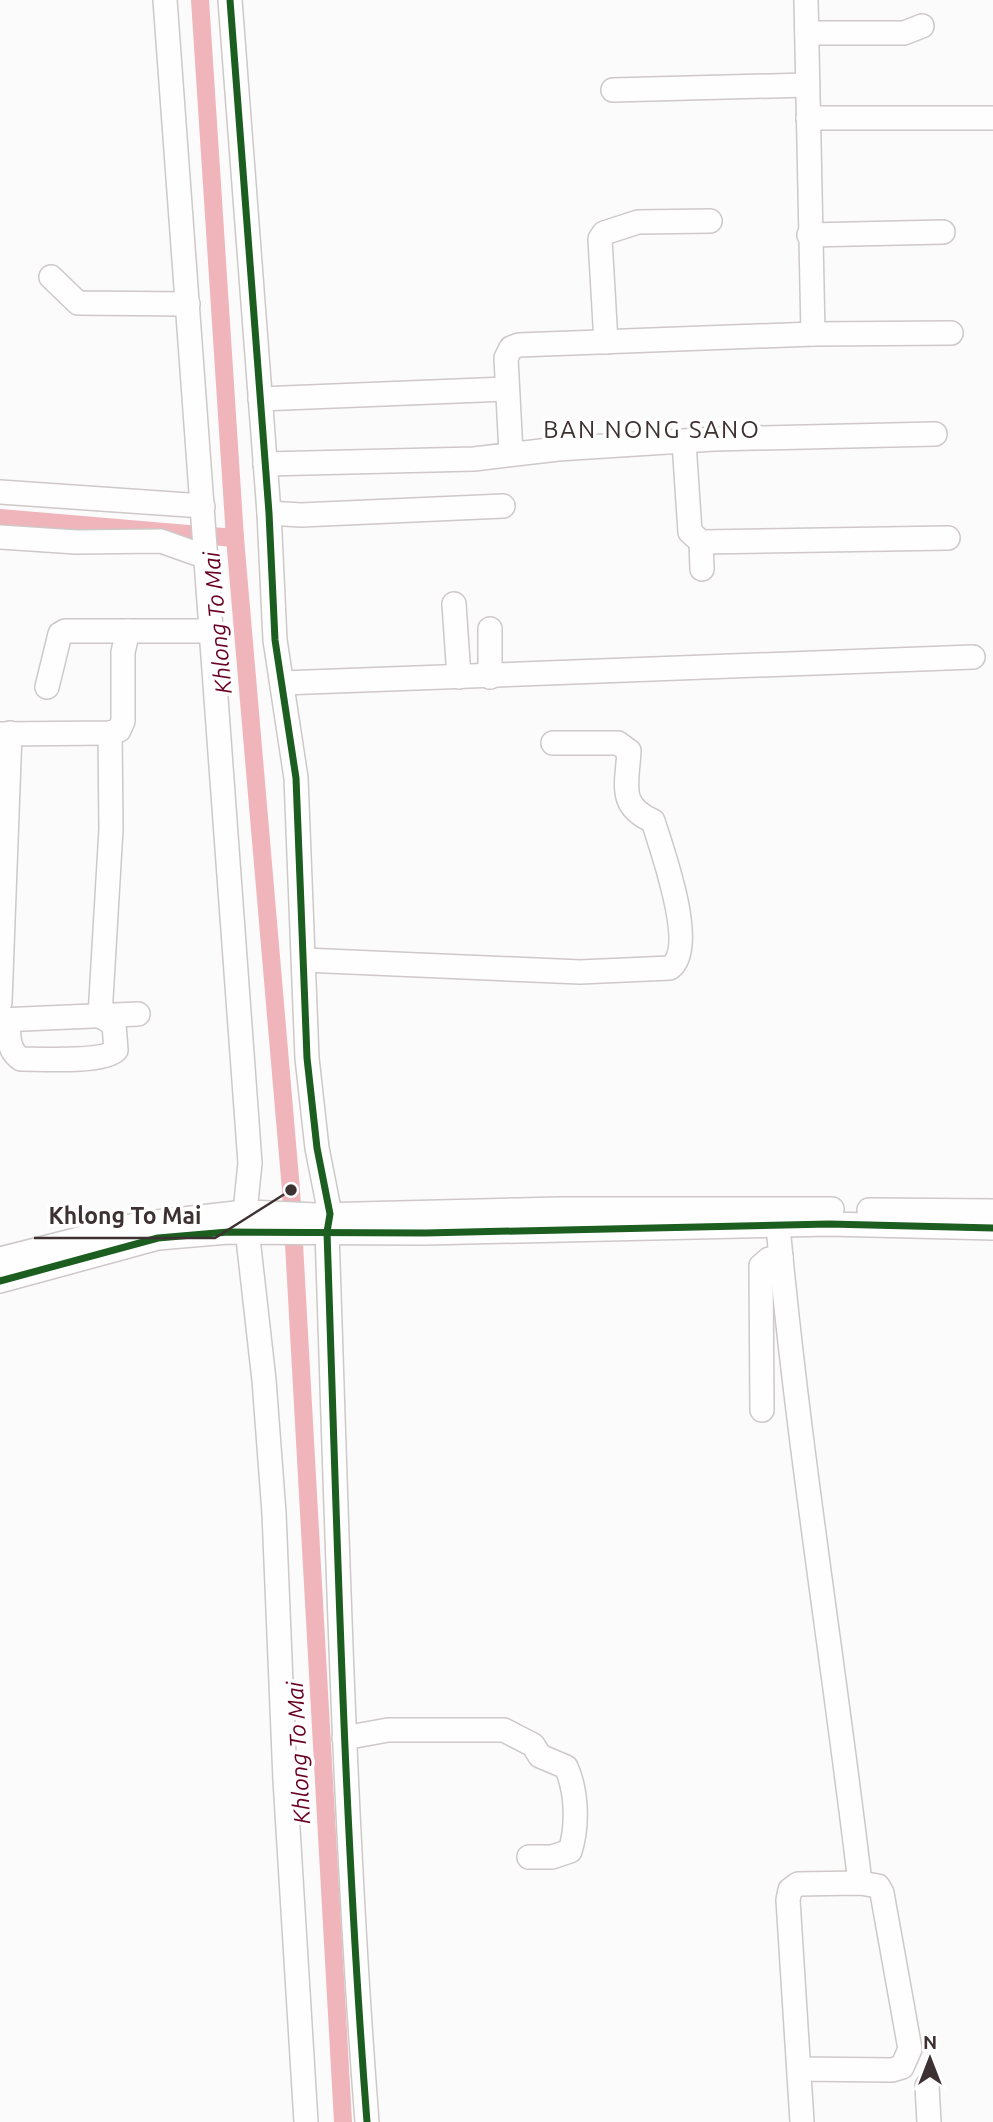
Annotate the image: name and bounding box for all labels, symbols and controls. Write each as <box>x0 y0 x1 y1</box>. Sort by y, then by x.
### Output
district label: BAN NONG SANO <box>543 416 761 443</box>
water label: Khlong To Mai <box>198 550 236 695</box>
callout: Khlong To Mai <box>34 1194 215 1238</box>
text: Khlong To Mai <box>49 1203 201 1228</box>
water label: Khlong To Mai <box>282 1680 314 1825</box>
north arrow <box>895 2024 965 2094</box>
text: N <box>923 2031 937 2053</box>

